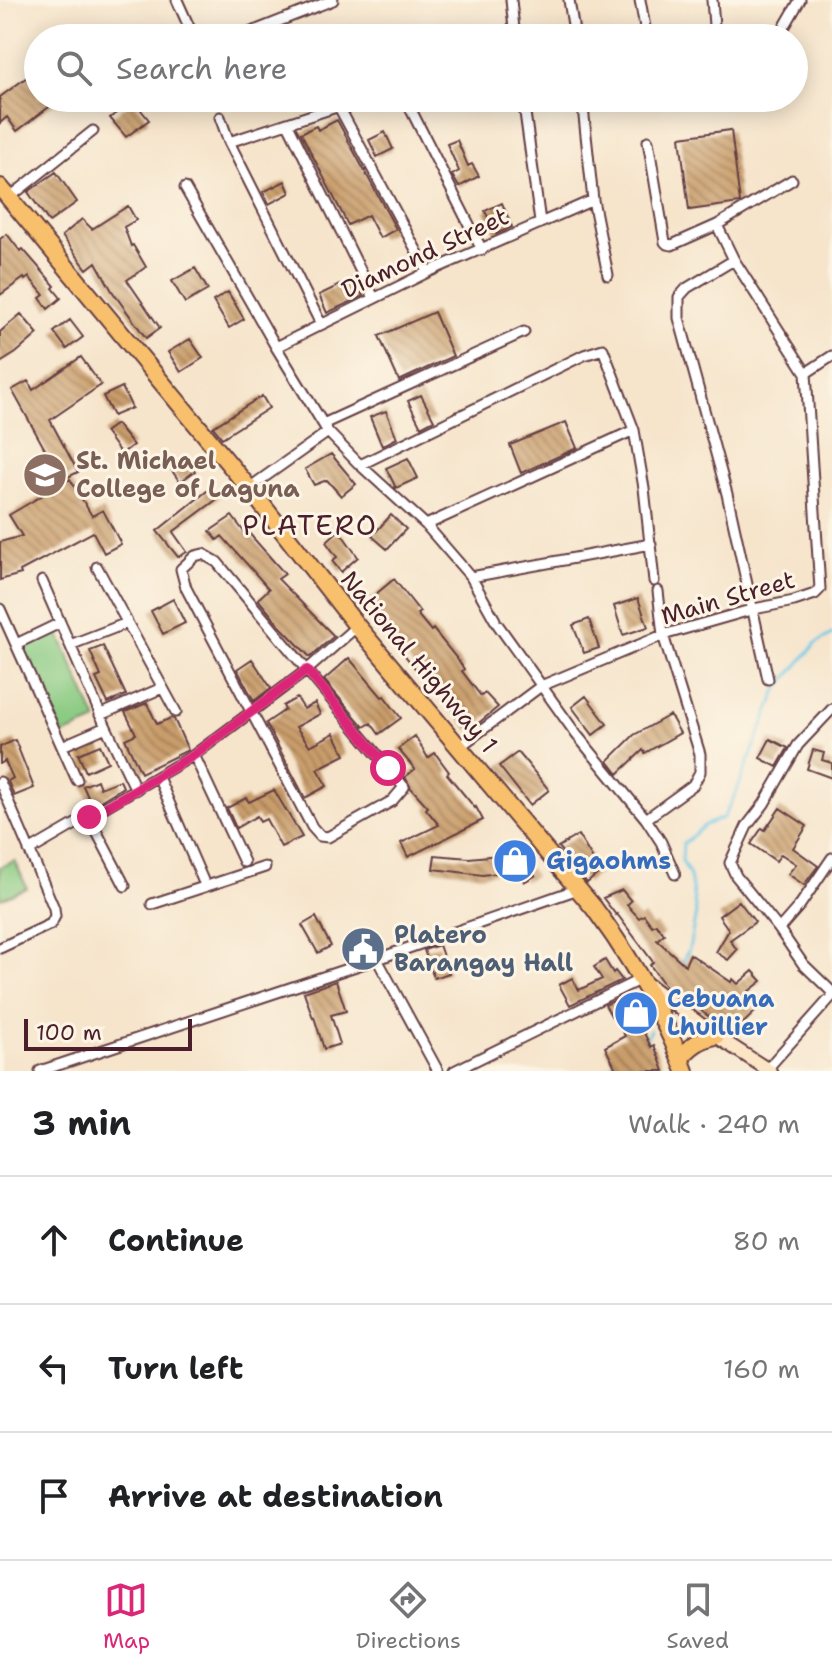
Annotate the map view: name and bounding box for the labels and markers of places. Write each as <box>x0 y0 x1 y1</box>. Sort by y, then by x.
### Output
place label: St. Michael College of Laguna <box>76 445 300 505</box>
school or university icon: St. Michael College of Laguna <box>21 451 69 499</box>
shop icon: Gigaohms <box>491 837 539 885</box>
place label: Gigaohms <box>546 845 671 877</box>
place label: Platero Barangay Hall <box>394 919 573 979</box>
public building icon: Platero Barangay Hall <box>339 925 387 973</box>
place label: Cebuana Lhuillier <box>667 983 775 1043</box>
shop icon: Cebuana Lhuillier <box>612 989 660 1037</box>

